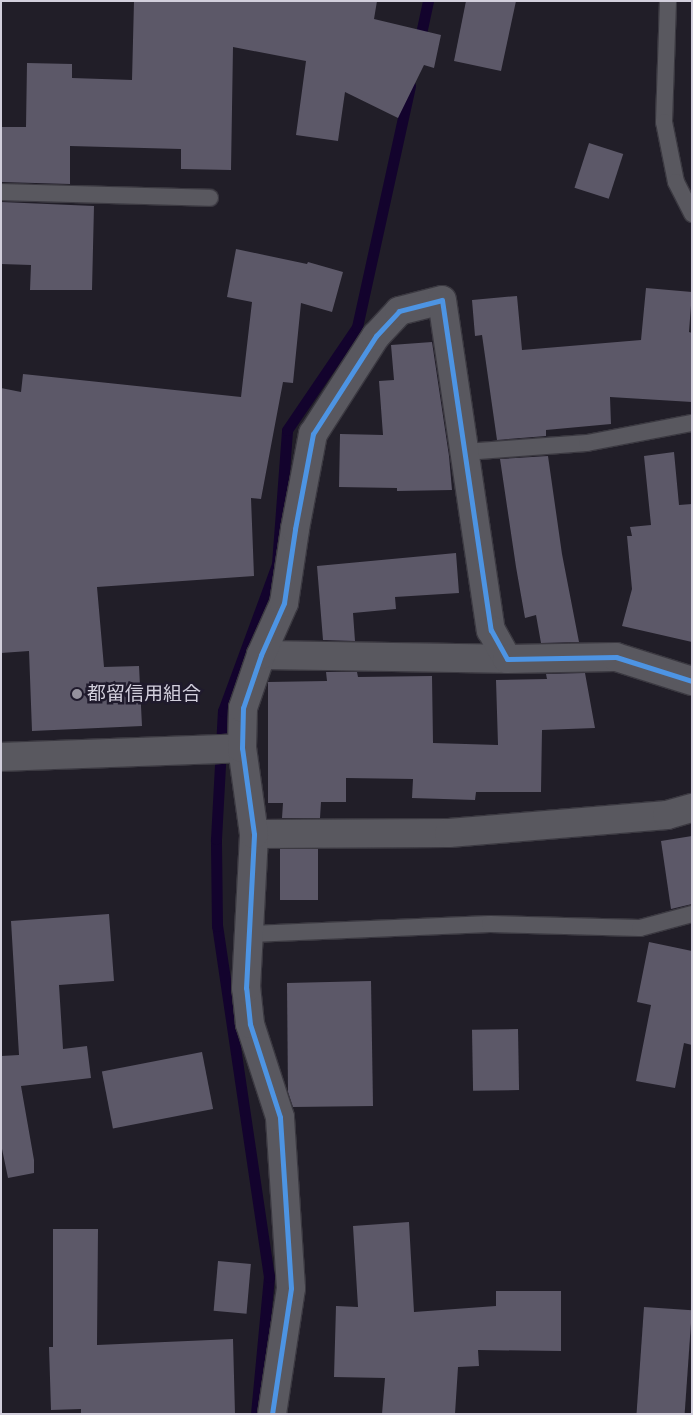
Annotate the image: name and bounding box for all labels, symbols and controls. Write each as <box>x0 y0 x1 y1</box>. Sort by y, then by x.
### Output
place label: 都留信用組合 <box>87 683 201 705</box>
marker: 都留信用組合 <box>71 688 83 700</box>

